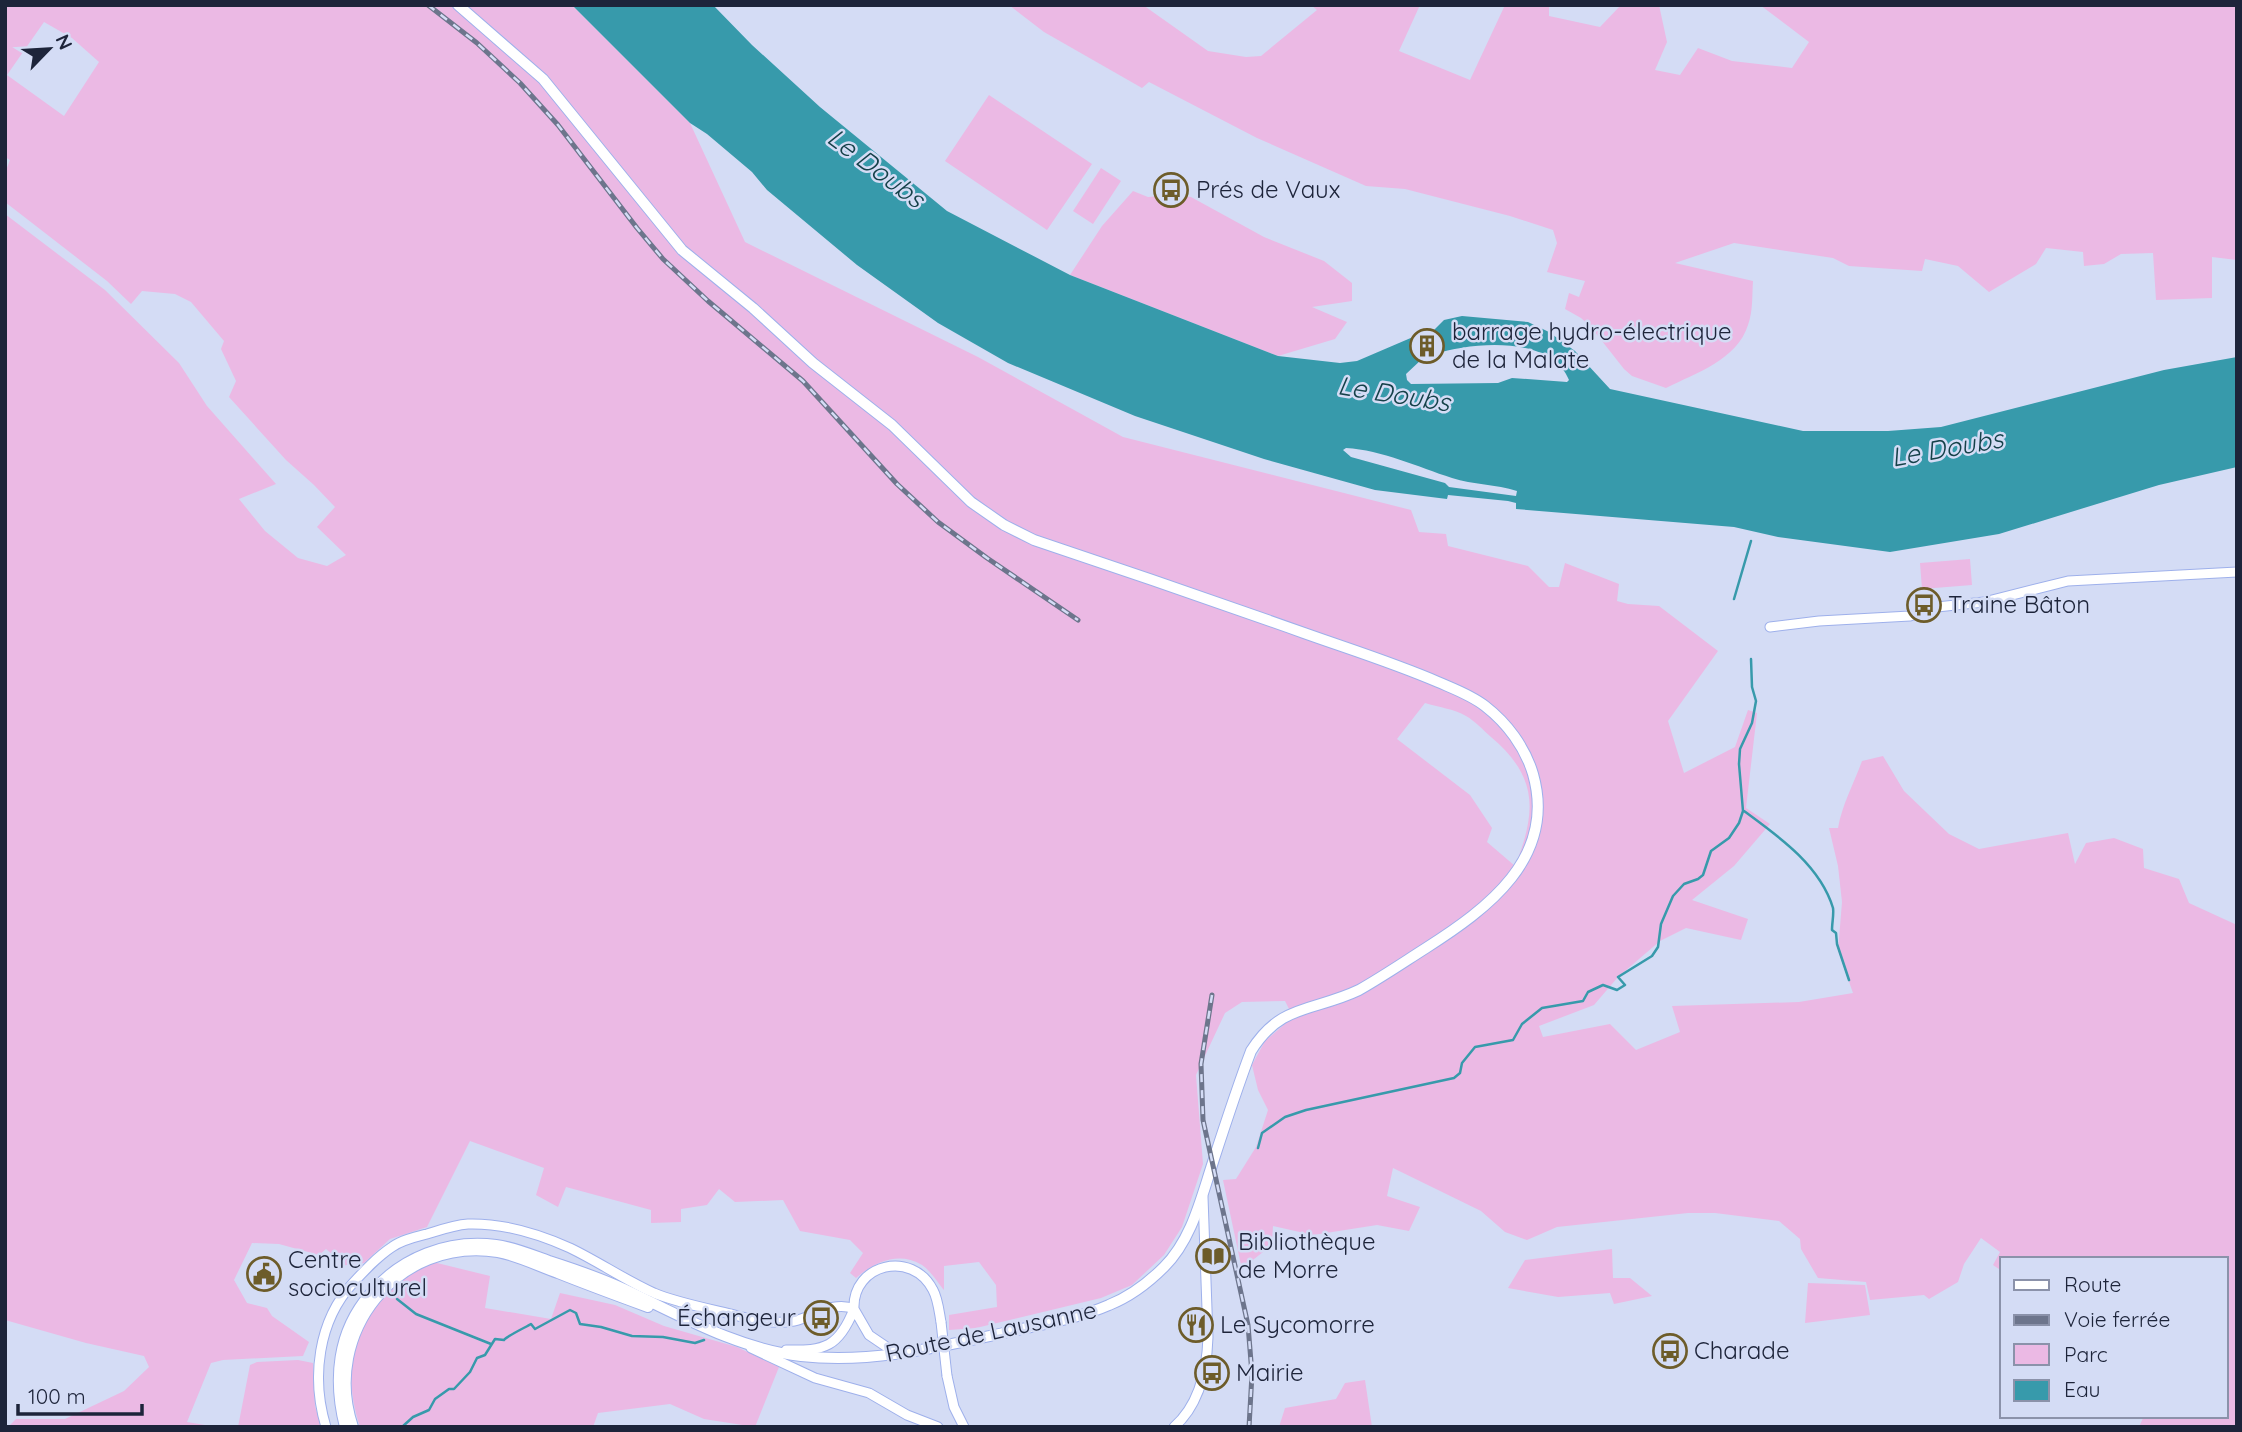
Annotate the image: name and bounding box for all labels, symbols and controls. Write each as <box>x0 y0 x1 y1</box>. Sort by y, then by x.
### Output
north arrow <box>14 14 84 84</box>
text: N <box>51 30 78 53</box>
water label: Le Doubs <box>821 120 933 216</box>
bus stop icon: Prés de Vaux <box>1152 171 1190 209</box>
place label: Prés de Vaux <box>1196 174 1340 204</box>
place label: barrage hydro-électrique de la Malate <box>1452 316 1732 374</box>
building icon: barrage hydro-électrique de la Malate <box>1408 327 1446 365</box>
water label: Le Doubs <box>1336 368 1454 419</box>
water label: Le Doubs <box>1888 421 2007 474</box>
bus stop icon: Traine Bâton <box>1905 586 1943 624</box>
place label: Traine Bâton <box>1948 589 2090 619</box>
place label: Bibliothèque de Morre <box>1238 1226 1376 1284</box>
library icon: Bibliothèque de Morre <box>1194 1237 1232 1275</box>
place label: Centre socioculturel <box>288 1244 427 1302</box>
public building icon: Centre socioculturel <box>245 1255 283 1293</box>
legend <box>2000 1257 2228 1418</box>
text: Route <box>2064 1271 2121 1297</box>
street label: Route de Lausanne <box>883 1294 1099 1368</box>
bus stop icon: Échangeur <box>802 1299 840 1337</box>
place label: Échangeur <box>677 1302 796 1332</box>
restaurant icon: Le Sycomorre <box>1177 1306 1215 1344</box>
text: Voie ferrée <box>2064 1306 2170 1332</box>
place label: Le Sycomorre <box>1220 1309 1375 1339</box>
bus stop icon: Charade <box>1651 1332 1689 1370</box>
place label: Charade <box>1694 1335 1789 1365</box>
text: Parc <box>2064 1341 2108 1367</box>
bus stop icon: Mairie <box>1193 1354 1231 1392</box>
place label: Mairie <box>1236 1357 1303 1387</box>
scale bar <box>18 1372 142 1416</box>
text: Eau <box>2064 1376 2100 1402</box>
text: 100 m <box>28 1383 86 1409</box>

